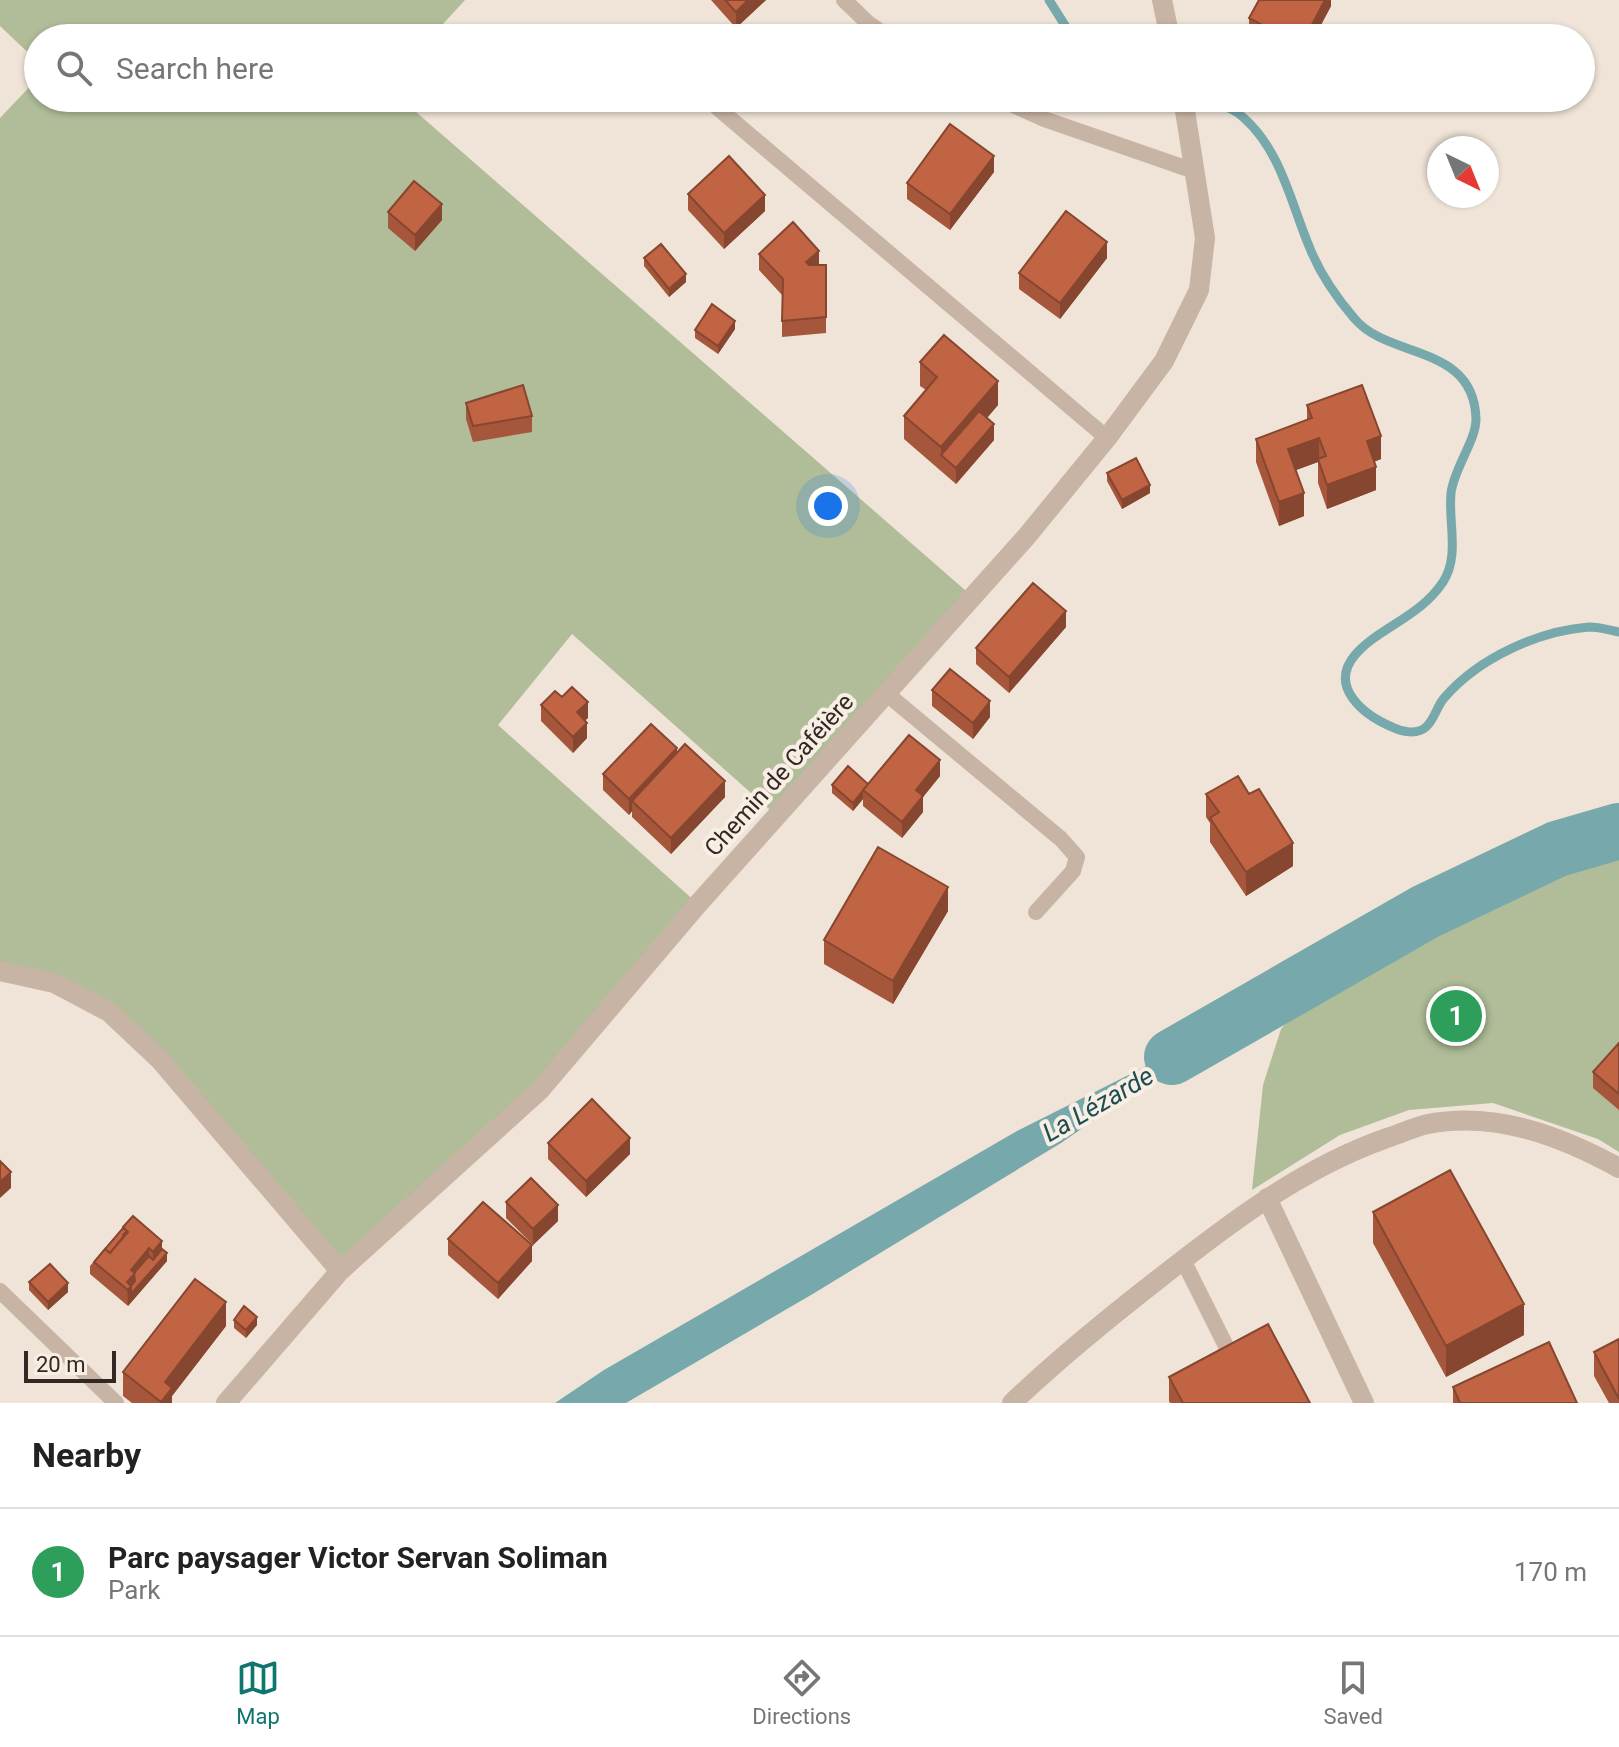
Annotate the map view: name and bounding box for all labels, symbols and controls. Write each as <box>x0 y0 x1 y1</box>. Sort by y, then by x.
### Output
search box <box>24 24 1595 112</box>
icon: search <box>52 46 96 90</box>
text: Search here <box>116 51 274 86</box>
north arrow <box>1427 136 1499 208</box>
your location <box>808 486 848 526</box>
street label: Chemin de Caféière <box>699 688 859 862</box>
pin: 1 <box>1430 986 1482 1046</box>
water label: La Lézarde <box>1037 1060 1159 1148</box>
scale bar <box>24 1347 116 1383</box>
text: 20 m <box>36 1352 85 1377</box>
text: Nearby <box>32 1435 141 1475</box>
text: Parc paysager Victor Servan Soliman <box>108 1540 608 1575</box>
text: 1 <box>51 1557 65 1587</box>
text: 170 m <box>1514 1557 1587 1587</box>
text: Park <box>108 1575 160 1605</box>
tab: Map <box>236 1656 280 1729</box>
tab: Directions <box>752 1656 851 1729</box>
tab: Saved <box>1323 1656 1383 1729</box>

